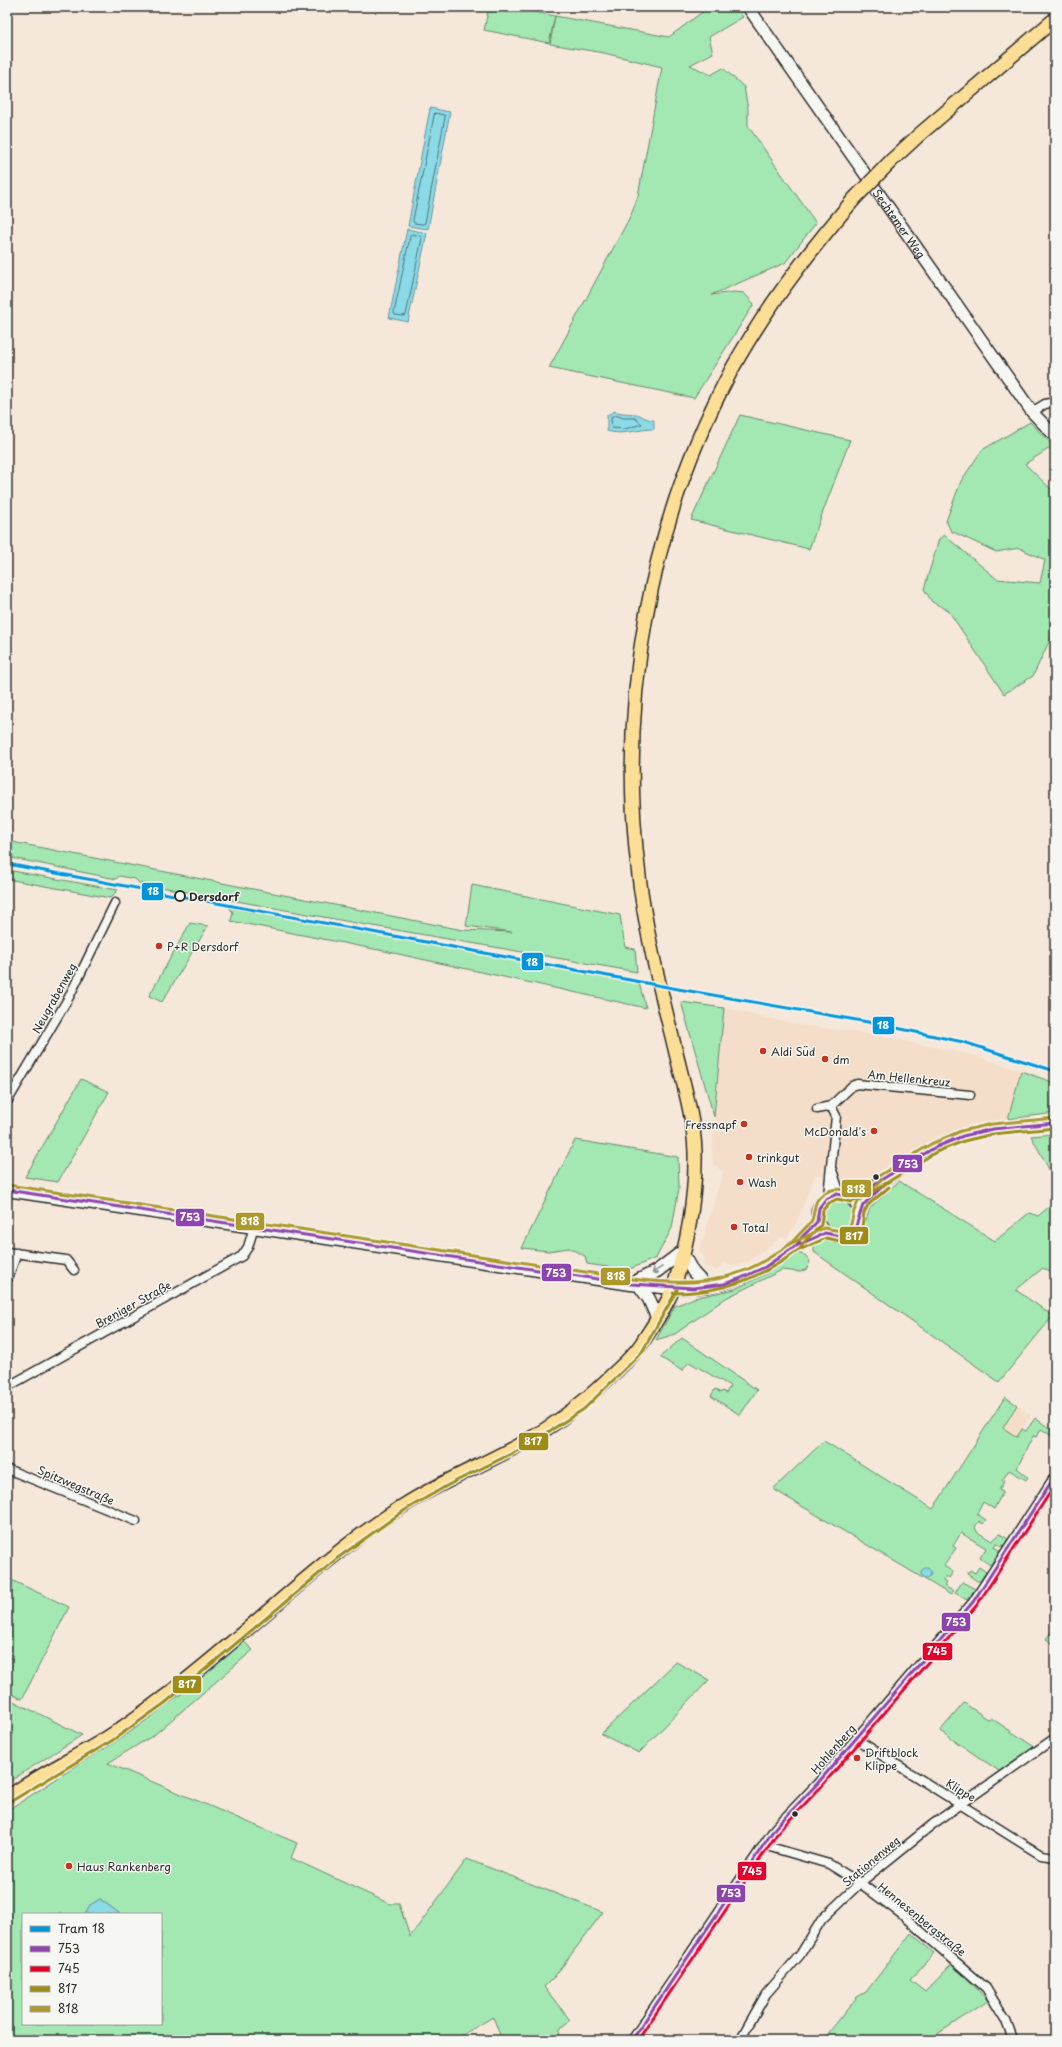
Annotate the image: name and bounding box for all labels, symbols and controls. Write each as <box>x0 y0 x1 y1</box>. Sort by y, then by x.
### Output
street label: Sechtemer Weg <box>869 185 930 261</box>
line badge: 18 <box>141 882 164 901</box>
text: 18 <box>147 882 159 899</box>
place label: Dersdorf <box>189 888 240 905</box>
marker: Dersdorf <box>174 890 186 902</box>
place label: P+R Dersdorf <box>167 938 239 955</box>
marker: P+R Dersdorf <box>154 941 164 951</box>
line badge: 18 <box>521 952 544 971</box>
text: 18 <box>526 953 538 970</box>
street label: Neugrabenweg <box>28 960 80 1036</box>
line badge: 18 <box>872 1016 895 1035</box>
text: 18 <box>877 1016 889 1033</box>
place label: Aldi Süd <box>771 1043 815 1060</box>
marker: Aldi Süd <box>758 1046 768 1056</box>
place label: dm <box>833 1051 849 1068</box>
marker: dm <box>820 1054 830 1064</box>
street label: Am Hellenkreuz <box>867 1065 951 1091</box>
place label: Fressnapf <box>685 1116 737 1133</box>
marker: Fressnapf <box>739 1119 749 1129</box>
place label: McDonald's <box>804 1123 866 1140</box>
marker: McDonald's <box>869 1126 879 1136</box>
place label: trinkgut <box>757 1149 800 1166</box>
marker: trinkgut <box>744 1152 754 1162</box>
line badge: 753 <box>892 1154 923 1173</box>
text: 753 <box>898 1155 919 1172</box>
unlabelled marker <box>871 1172 881 1182</box>
place label: Wash <box>748 1174 777 1191</box>
marker: Wash <box>735 1177 745 1187</box>
line badge: 818 <box>841 1179 872 1198</box>
text: 818 <box>847 1180 866 1197</box>
line badge: 753 <box>175 1208 205 1227</box>
text: 753 <box>180 1208 201 1225</box>
line badge: 818 <box>235 1212 265 1231</box>
text: 818 <box>241 1212 260 1229</box>
place label: Total <box>742 1219 769 1236</box>
marker: Total <box>729 1222 739 1232</box>
line badge: 817 <box>839 1226 869 1245</box>
text: 817 <box>845 1227 863 1244</box>
line badge: 753 <box>541 1263 572 1282</box>
text: 753 <box>546 1264 567 1281</box>
one-way arrow <box>651 1266 663 1274</box>
line badge: 818 <box>600 1267 631 1286</box>
text: 818 <box>607 1267 626 1284</box>
street label: Breniger Straße <box>92 1276 174 1332</box>
line badge: 817 <box>518 1432 549 1451</box>
text: 817 <box>524 1432 542 1449</box>
street label: Spitzwegstraße <box>35 1461 117 1509</box>
line badge: 753 <box>941 1612 971 1632</box>
text: 753 <box>946 1613 967 1630</box>
line badge: 745 <box>922 1642 953 1661</box>
text: 745 <box>927 1642 947 1659</box>
line badge: 817 <box>172 1675 202 1694</box>
text: 817 <box>178 1675 196 1692</box>
street label: Hohlenberg <box>807 1720 859 1778</box>
place label: Driftblock Klippe <box>865 1744 919 1774</box>
marker: Driftblock Klippe <box>852 1753 862 1763</box>
street label: Klippe <box>943 1774 979 1806</box>
unlabelled marker <box>790 1809 800 1819</box>
street label: Stationenweg <box>838 1832 904 1890</box>
place label: Haus Rankenberg <box>77 1858 171 1875</box>
marker: Haus Rankenberg <box>64 1861 74 1871</box>
line badge: 745 <box>737 1861 767 1881</box>
text: 745 <box>742 1862 762 1879</box>
street label: Hennesenbergstraße <box>874 1878 970 1960</box>
line badge: 753 <box>716 1884 746 1903</box>
text: 753 <box>721 1884 742 1901</box>
legend <box>22 1913 162 2025</box>
text: Tram 18 <box>58 1919 105 1937</box>
text: 753 <box>58 1939 80 1957</box>
text: 745 <box>58 1959 80 1977</box>
text: 817 <box>58 1979 78 1997</box>
text: 818 <box>58 1999 79 2017</box>

